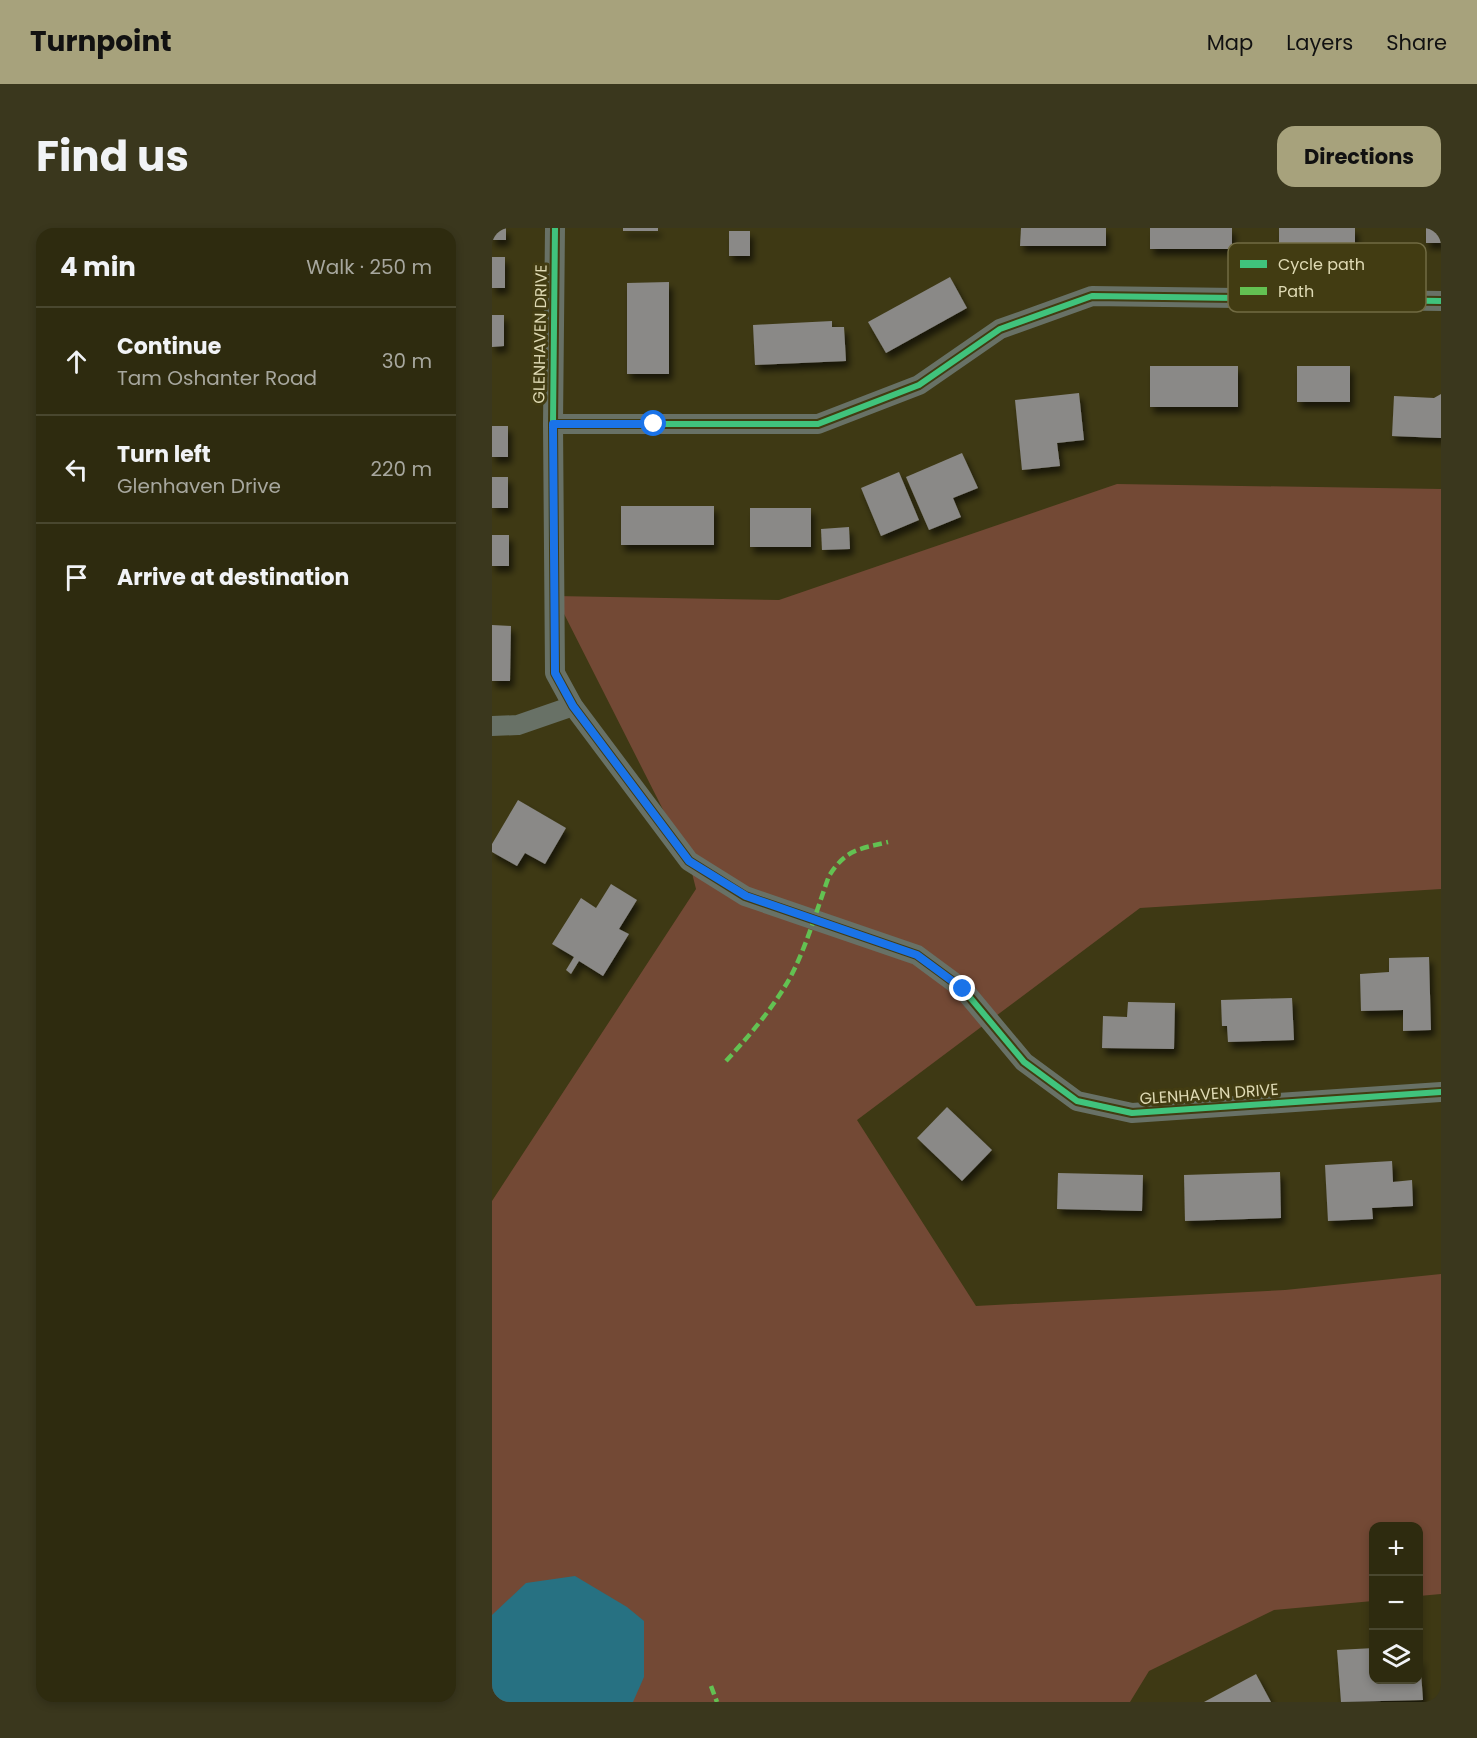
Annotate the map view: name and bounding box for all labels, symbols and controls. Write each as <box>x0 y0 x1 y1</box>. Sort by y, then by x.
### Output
text: Turnpoint <box>30 22 172 61</box>
text: Map <box>1207 28 1253 57</box>
text: Layers <box>1286 28 1353 57</box>
text: Share <box>1386 28 1447 57</box>
button: Directions <box>1277 126 1441 187</box>
text: Find us <box>36 127 189 186</box>
legend <box>1228 243 1426 312</box>
text: 4 min <box>60 249 136 285</box>
text: Walk · 250 m <box>306 253 432 281</box>
text: Cycle path <box>1278 253 1365 276</box>
street label: GLENHAVEN DRIVE <box>527 264 553 404</box>
text: Path <box>1278 280 1314 303</box>
text: Continue <box>117 331 221 362</box>
icon: ahead <box>60 345 93 378</box>
text: 30 m <box>382 347 432 375</box>
text: Tam Oshanter Road <box>117 364 317 392</box>
route start <box>640 410 666 436</box>
text: Turn left <box>117 439 211 470</box>
icon: left <box>60 453 93 486</box>
text: 220 m <box>371 455 432 483</box>
text: Glenhaven Drive <box>117 472 281 500</box>
icon: arrive <box>60 561 93 594</box>
text: Arrive at destination <box>117 562 349 593</box>
route end <box>949 975 975 1001</box>
street label: GLENHAVEN DRIVE <box>1139 1078 1279 1110</box>
map controls <box>1369 1522 1423 1684</box>
button: + <box>1369 1522 1423 1576</box>
button: − <box>1369 1576 1423 1630</box>
button: layers <box>1369 1630 1423 1684</box>

